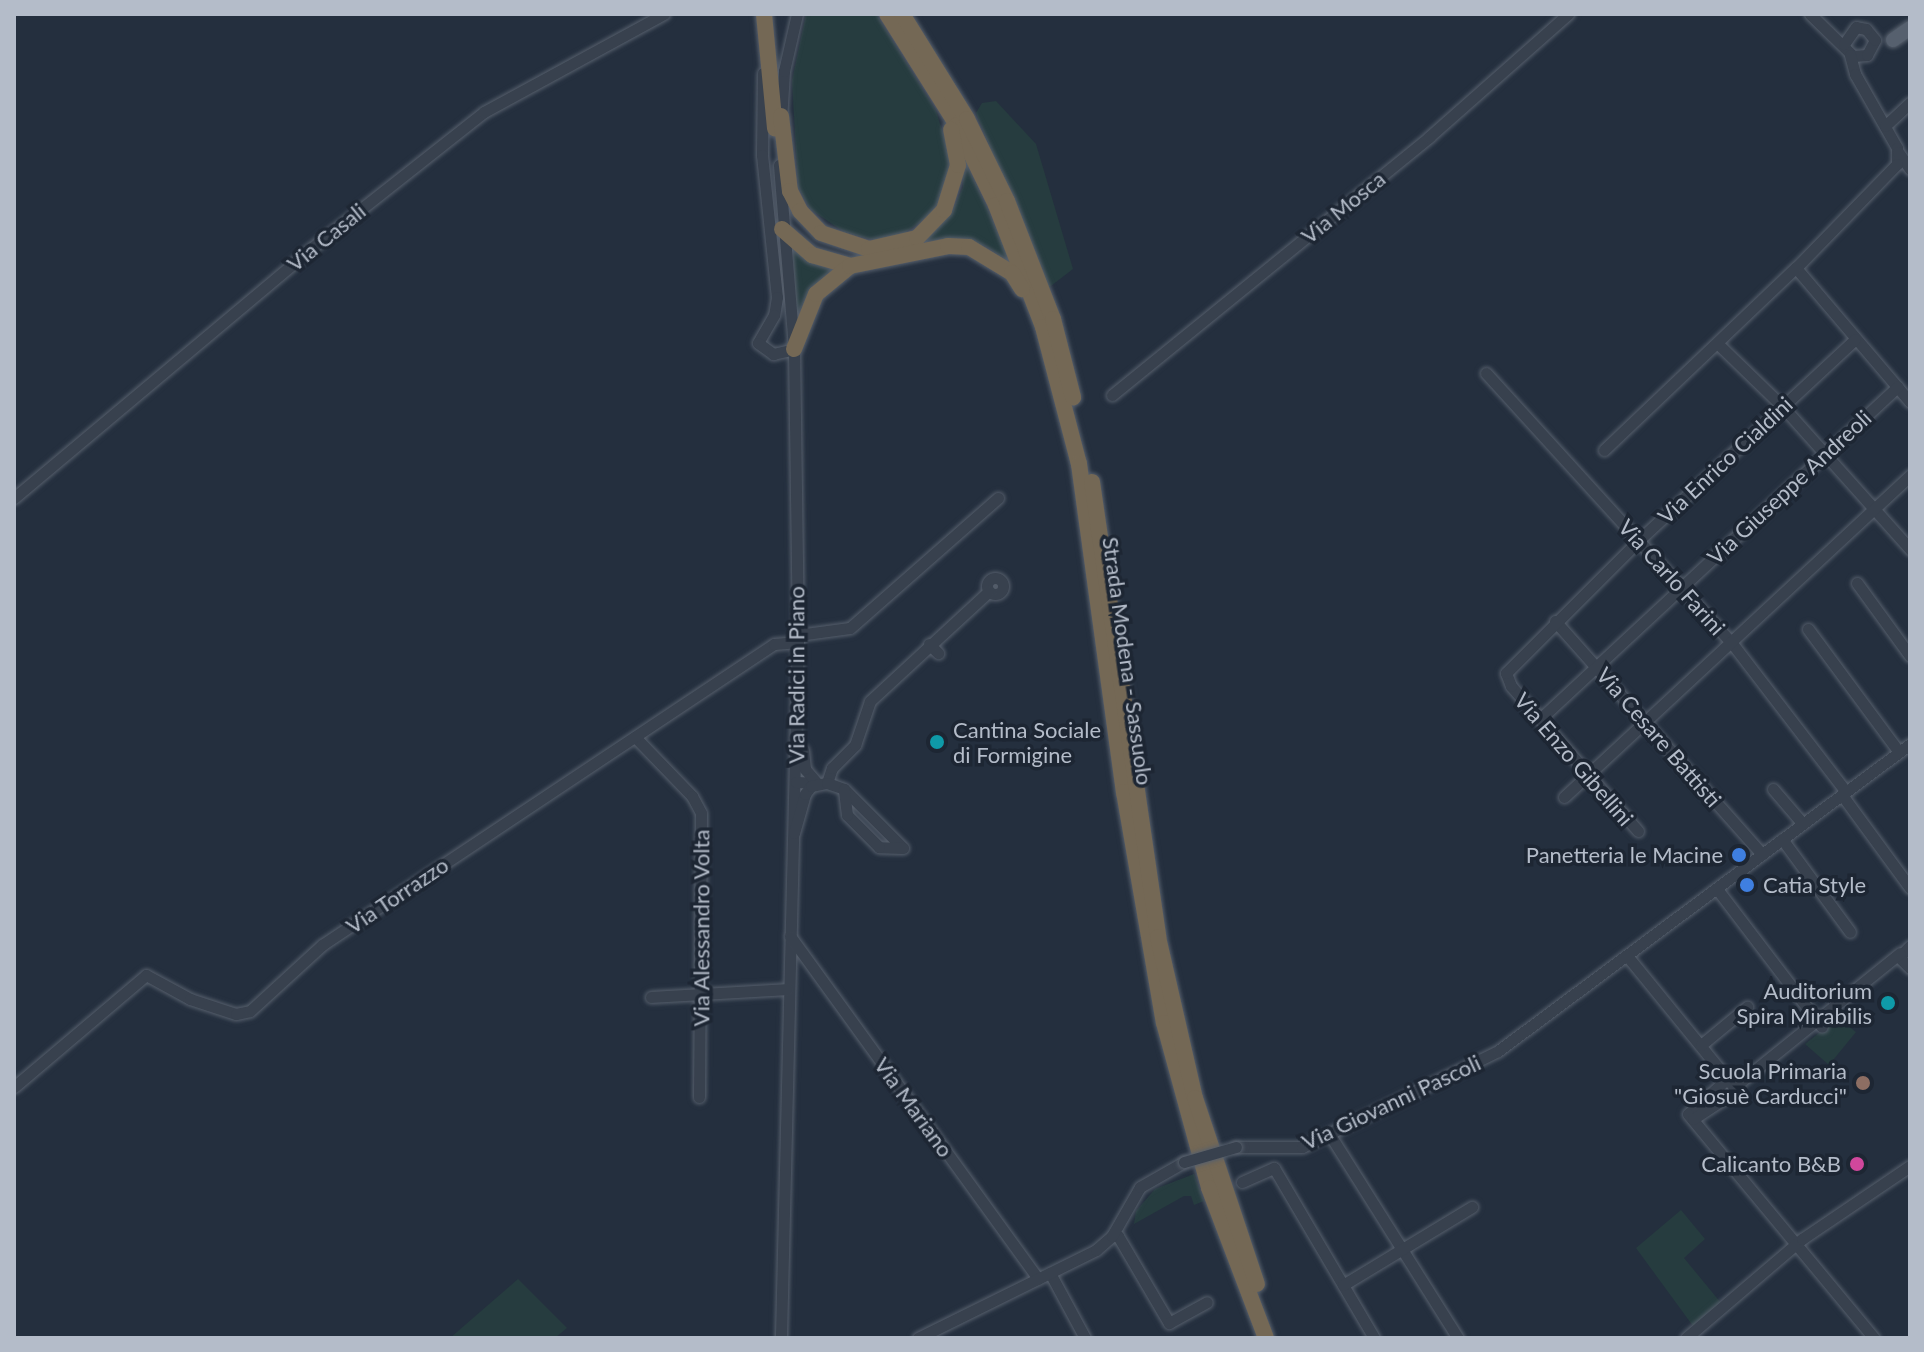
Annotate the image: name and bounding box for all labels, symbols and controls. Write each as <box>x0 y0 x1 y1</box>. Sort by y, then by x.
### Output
street label: Via Mosca <box>1296 165 1390 249</box>
street label: Via Casali <box>281 197 371 277</box>
street label: Via Enrico Cialdini <box>1652 391 1798 529</box>
street label: Via Giuseppe Andreoli <box>1701 404 1877 570</box>
street label: Via Carlo Farini <box>1613 514 1731 640</box>
street label: Strada Modena - Sassuolo <box>1098 535 1158 787</box>
street label: Via Radici in Piano <box>783 586 809 764</box>
street label: Via Cesare Battisti <box>1591 662 1727 812</box>
street label: Via Enzo Gibellini <box>1509 687 1639 831</box>
place label: Cantina Sociale di Formigine <box>953 716 1101 768</box>
marker: Cantina Sociale di Formigine <box>928 733 946 751</box>
street label: Via Alessandro Volta <box>688 829 714 1027</box>
place label: Panetteria le Macine <box>1526 842 1723 868</box>
marker: Panetteria le Macine <box>1730 846 1748 864</box>
street label: Via Torrazzo <box>341 851 453 939</box>
place label: Catia Style <box>1763 872 1866 898</box>
marker: Catia Style <box>1738 876 1756 894</box>
place label: Auditorium Spira Mirabilis <box>1736 977 1872 1028</box>
marker: Auditorium Spira Mirabilis <box>1879 994 1897 1012</box>
street label: Via Giovanni Pascoli <box>1297 1049 1485 1155</box>
street label: Via Mariano <box>869 1052 959 1162</box>
place label: Scuola Primaria "Giosuè Carducci" <box>1674 1057 1847 1108</box>
marker: Scuola Primaria "Giosuè Carducci" <box>1854 1074 1872 1092</box>
place label: Calicanto B&B <box>1701 1151 1841 1177</box>
marker: Calicanto B&B <box>1848 1155 1866 1173</box>

